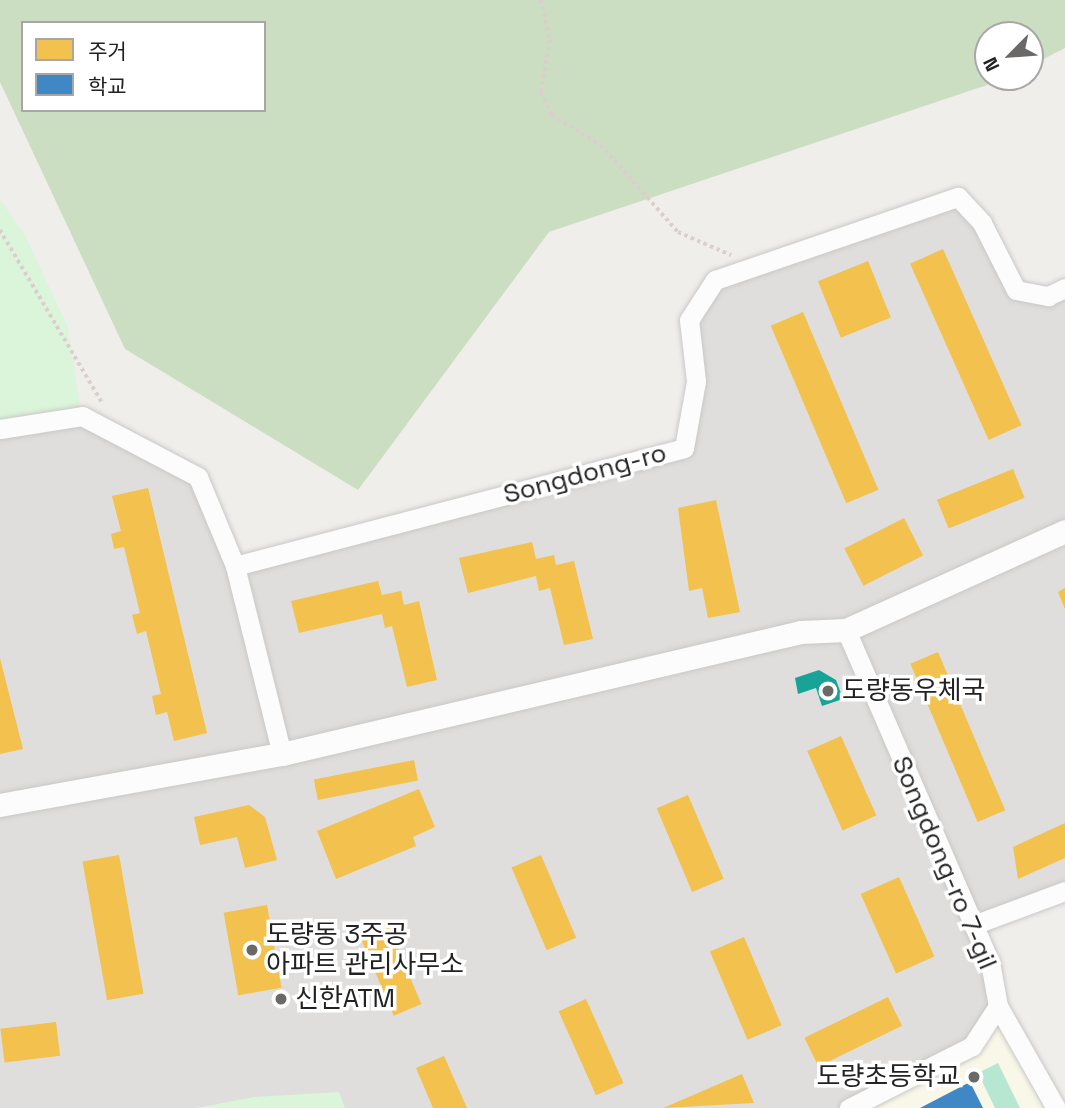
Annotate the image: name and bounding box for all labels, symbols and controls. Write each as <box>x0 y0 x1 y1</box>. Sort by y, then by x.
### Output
legend <box>21 21 266 112</box>
north arrow <box>974 21 1044 91</box>
text: 주거 <box>88 38 127 65</box>
text: N <box>977 53 1005 75</box>
text: 학교 <box>88 73 127 100</box>
street label: Songdong-ro <box>500 437 670 511</box>
place label: 도량동우체국 <box>842 675 986 707</box>
marker: 도량동우체국 <box>820 683 836 699</box>
street label: Songdong-ro 7-gil <box>885 752 1003 974</box>
place label: 도량동 3주공 아파트 관리사무소 <box>266 919 464 981</box>
marker: 도량동 3주공 아파트 관리사무소 <box>244 942 260 958</box>
place label: 신한ATM <box>295 983 395 1015</box>
marker: 신한ATM <box>273 991 289 1007</box>
place label: 도량초등학교 <box>816 1061 960 1093</box>
marker: 도량초등학교 <box>966 1069 982 1085</box>

